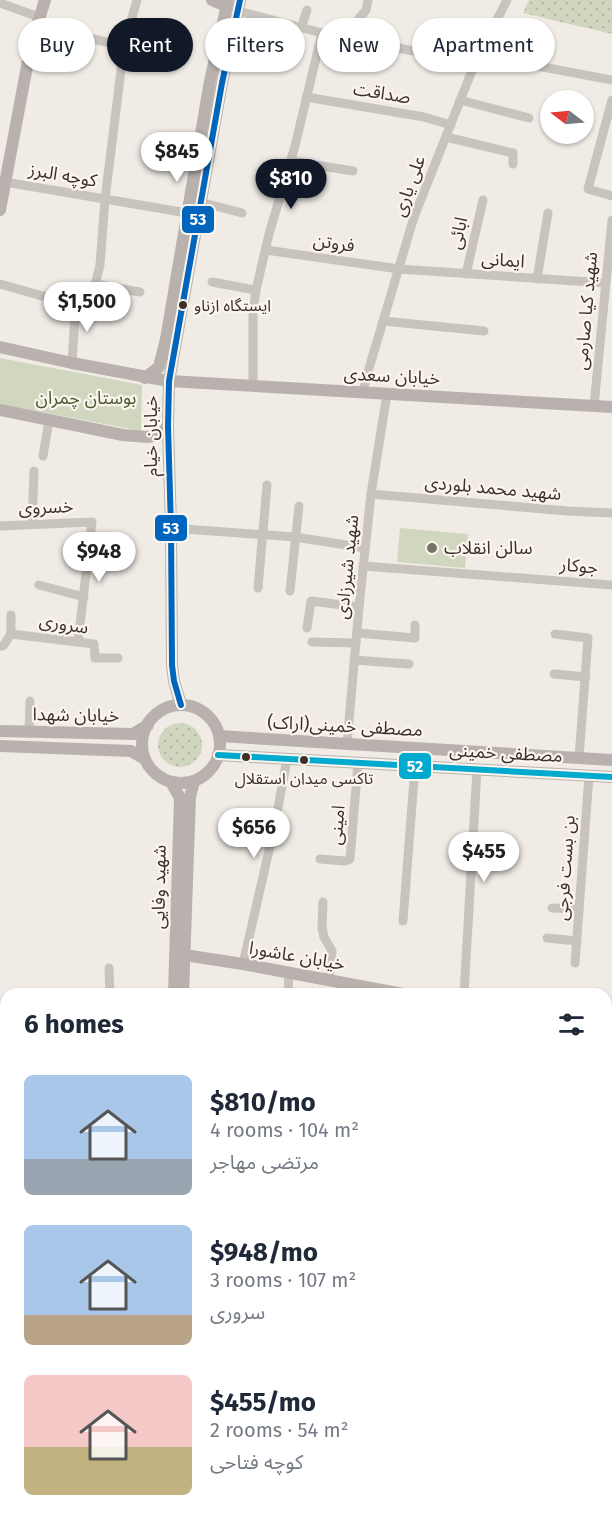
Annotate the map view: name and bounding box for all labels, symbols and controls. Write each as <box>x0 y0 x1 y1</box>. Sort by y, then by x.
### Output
chip: Buy <box>18 18 95 72</box>
chip: Rent <box>107 18 193 72</box>
chip: Filters <box>205 18 305 72</box>
chip: New <box>317 18 400 72</box>
chip: Apartment <box>412 18 555 72</box>
street label: صداقت <box>352 78 412 108</box>
north arrow <box>540 90 594 144</box>
map controls <box>540 90 594 144</box>
pin: $845 <box>141 132 213 183</box>
text: $845 <box>155 139 199 163</box>
street label: علی یاری <box>388 152 430 220</box>
street label: کوچه البرز <box>26 158 99 192</box>
pin: $810 <box>255 159 327 210</box>
text: $810 <box>270 166 312 190</box>
line badge: 53 <box>181 205 215 234</box>
text: 53 <box>190 210 206 229</box>
street label: ابائی <box>444 215 472 251</box>
street label: فروتن <box>312 229 356 257</box>
street label: ایمانی <box>481 248 525 272</box>
street label: شهید کیا صارمی <box>570 251 602 371</box>
pin: $1,500 <box>38 282 136 333</box>
text: $1,500 <box>58 289 116 313</box>
place label: ایستگاه ازناو <box>194 296 271 315</box>
marker: ایستگاه ازناو <box>177 299 189 311</box>
street label: خیابان سعدی <box>343 362 441 390</box>
park label: بوستان چمران <box>36 387 136 409</box>
street label: خیابان خیام <box>140 396 165 477</box>
street label: شهید محمد بلوردی <box>424 471 562 505</box>
street label: خسروی <box>18 495 74 519</box>
line badge: 53 <box>154 514 188 542</box>
street label: شهید شیرزادی <box>331 514 363 620</box>
text: 53 <box>163 519 179 538</box>
pin: $948 <box>63 532 135 583</box>
place label: سالن انقلاب <box>444 537 533 559</box>
text: $948 <box>77 539 121 563</box>
marker: سالن انقلاب <box>425 541 439 555</box>
street label: جوکار <box>558 553 599 579</box>
street label: سروری <box>38 609 90 639</box>
street label: خیابان شهدا <box>32 703 120 727</box>
street label: مصطفی خمینی(اراک) <box>267 711 423 741</box>
street label: مصطفی خمینی <box>449 739 563 767</box>
unlabelled marker <box>240 751 252 763</box>
line badge: 52 <box>398 752 432 780</box>
marker: تاکسی میدان استقلال <box>298 754 310 766</box>
text: 52 <box>407 757 423 776</box>
place label: تاکسی میدان استقلال <box>235 769 374 789</box>
street label: امینی <box>324 804 350 846</box>
pin: $656 <box>218 808 290 859</box>
text: $656 <box>232 815 276 839</box>
street label: بن بست فرجی <box>550 815 580 921</box>
pin: $455 <box>448 832 520 883</box>
text: $455 <box>462 839 506 863</box>
street label: شهید وفایی <box>147 845 171 929</box>
street label: خیابان عاشورا <box>247 937 347 975</box>
icon: filters <box>555 1008 588 1041</box>
text: 6 homes <box>24 1009 124 1040</box>
text: $810/mo <box>210 1087 316 1118</box>
icon: home <box>72 1099 144 1171</box>
text: 4 rooms · 104 m² <box>210 1118 359 1142</box>
text: مرتضی مهاجر <box>210 1150 319 1174</box>
text: $948/mo <box>210 1237 318 1268</box>
icon: home <box>72 1249 144 1321</box>
text: 3 rooms · 107 m² <box>210 1268 356 1292</box>
text: سروری <box>210 1300 265 1324</box>
text: $455/mo <box>210 1387 316 1418</box>
icon: home <box>72 1399 144 1471</box>
text: 2 rooms · 54 m² <box>210 1418 349 1442</box>
text: کوچه فتاحی <box>210 1450 303 1474</box>

